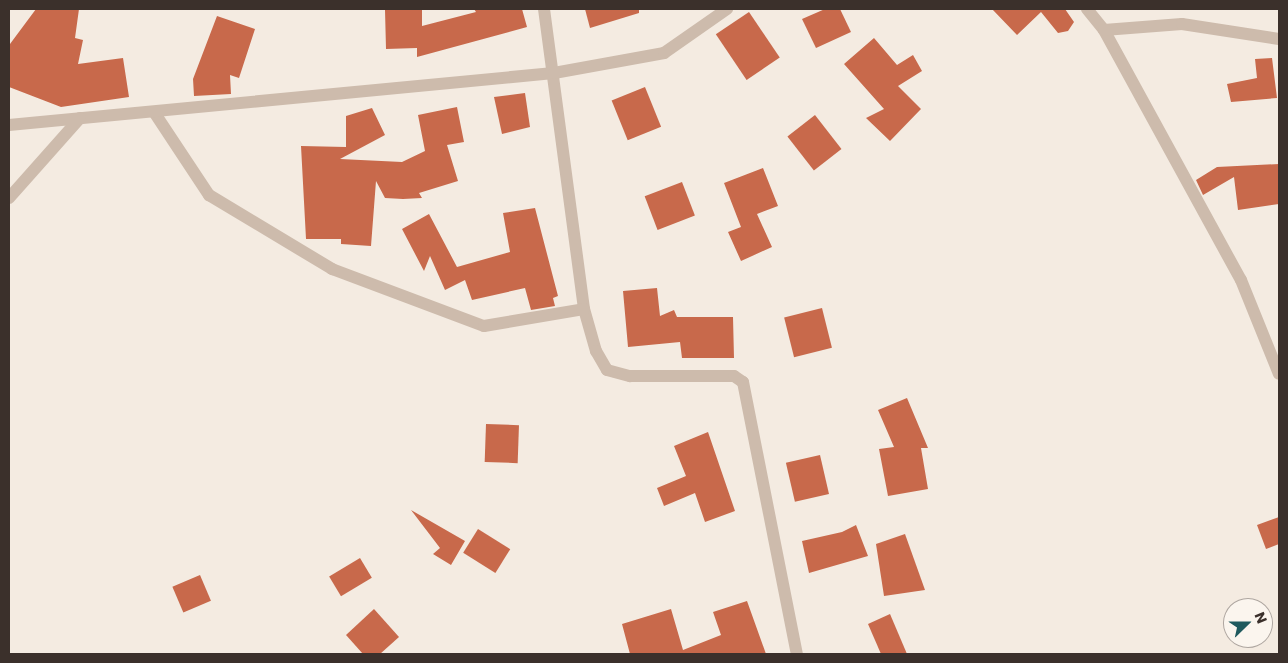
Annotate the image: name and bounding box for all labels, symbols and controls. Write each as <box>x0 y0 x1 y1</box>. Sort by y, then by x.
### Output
north arrow <box>1223 598 1273 648</box>
text: N <box>1250 609 1272 626</box>

